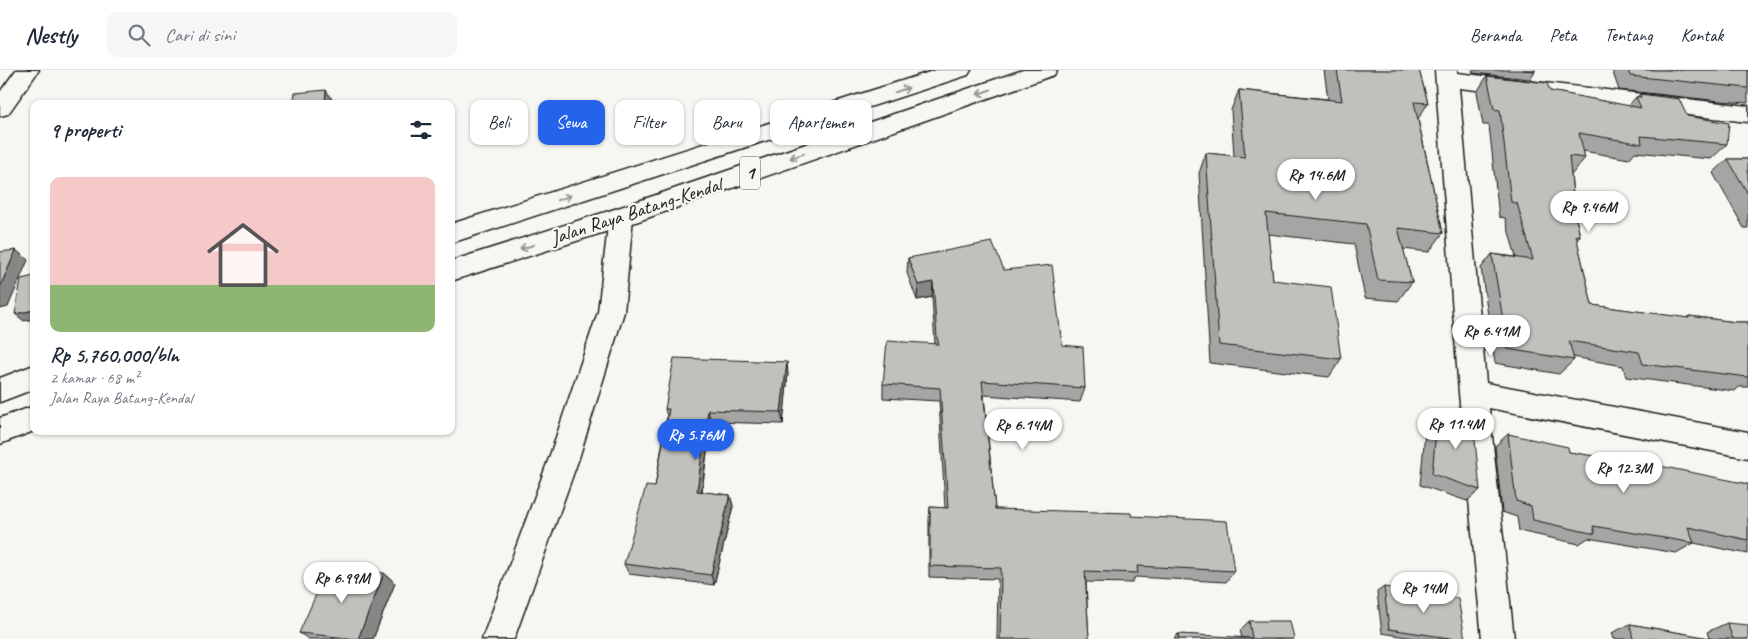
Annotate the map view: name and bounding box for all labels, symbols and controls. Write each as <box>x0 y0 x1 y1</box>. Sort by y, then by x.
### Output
search box <box>107 12 457 57</box>
text: Nestly <box>25 20 77 50</box>
icon: search <box>125 21 153 49</box>
text: Cari di sini <box>165 23 235 47</box>
text: Beranda <box>1470 24 1521 46</box>
text: Peta <box>1549 24 1576 46</box>
text: Tentang <box>1604 24 1653 46</box>
text: Kontak <box>1681 24 1723 46</box>
one-way arrow <box>894 85 910 94</box>
one-way arrow <box>977 88 992 97</box>
chip: Beli <box>470 100 528 145</box>
chip: Sewa <box>538 100 605 145</box>
chip: Filter <box>615 100 684 145</box>
chip: Baru <box>694 100 760 145</box>
chip: Apartemen <box>770 100 872 145</box>
icon: filters <box>407 116 435 144</box>
text: 9 properti <box>50 117 121 143</box>
one-way arrow <box>789 152 805 162</box>
road number: 1 <box>740 156 760 190</box>
pin: Rp 14.6M <box>1264 158 1368 201</box>
text: Rp 14.6M <box>1288 165 1344 185</box>
street label: Jalan Raya Batang-Kendal <box>546 170 728 251</box>
pin: Rp 9.46M <box>1537 190 1641 233</box>
one-way arrow <box>556 193 572 203</box>
text: Rp 9.46M <box>1561 197 1617 217</box>
icon: home <box>198 210 288 300</box>
one-way arrow <box>519 242 535 252</box>
pin: Rp 6.41M <box>1439 314 1543 357</box>
text: Rp 6.41M <box>1463 321 1519 341</box>
text: Rp 5,760,000/bln <box>50 342 179 368</box>
text: 2 kamar · 68 m² <box>50 368 139 388</box>
text: Jalan Raya Batang-Kendal <box>50 388 192 408</box>
pin: Rp 6.14M <box>971 408 1075 451</box>
pin: Rp 11.4M <box>1404 408 1508 450</box>
text: Rp 11.4M <box>1428 414 1484 434</box>
text: Rp 6.14M <box>995 415 1051 435</box>
pin: Rp 5.76M <box>644 418 748 461</box>
text: Rp 5.76M <box>668 425 724 445</box>
pin: Rp 12.3M <box>1572 452 1676 494</box>
text: Rp 12.3M <box>1596 458 1652 478</box>
pin: Rp 6.99M <box>290 562 394 604</box>
text: Rp 6.99M <box>314 568 370 588</box>
pin: Rp 14M <box>1383 572 1465 614</box>
text: Rp 14M <box>1401 578 1447 598</box>

